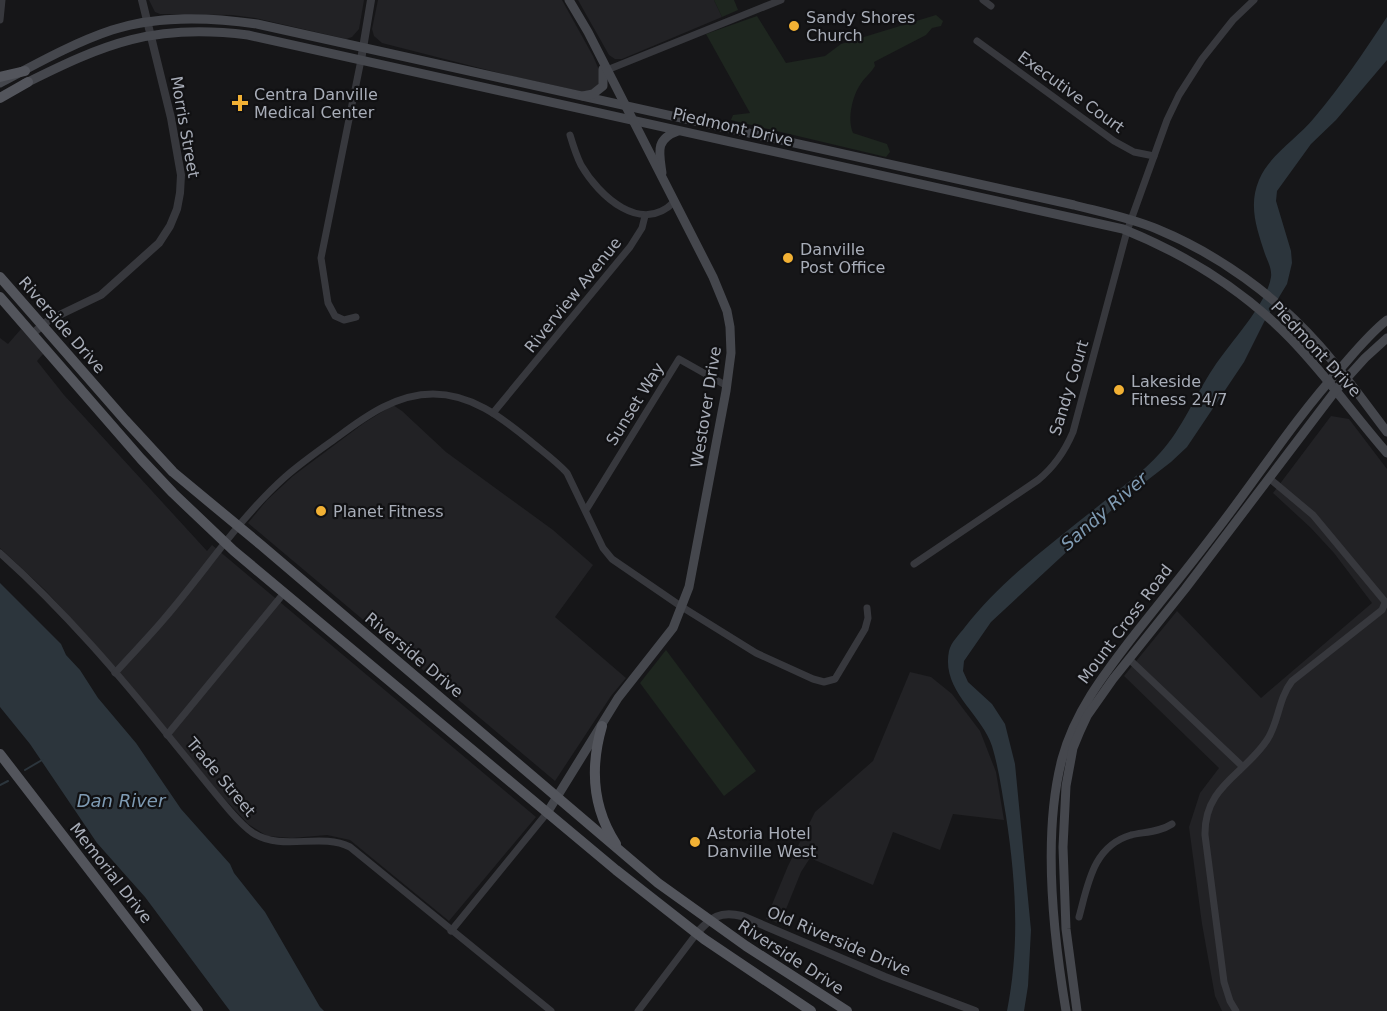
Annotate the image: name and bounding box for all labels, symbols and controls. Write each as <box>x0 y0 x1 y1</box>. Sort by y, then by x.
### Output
place label: Sandy Shores Church <box>806 8 915 45</box>
marker: Sandy Shores Church <box>787 19 801 33</box>
street label: Executive Court <box>1014 47 1128 137</box>
street label: Morris Street <box>167 75 203 179</box>
place label: Centra Danville Medical Center <box>254 85 378 122</box>
marker: Centra Danville Medical Center <box>231 94 249 112</box>
street label: Piedmont Drive <box>671 104 795 150</box>
street label: Riverview Avenue <box>521 234 625 356</box>
place label: Danville Post Office <box>800 240 885 277</box>
marker: Danville Post Office <box>781 251 795 265</box>
street label: Riverside Drive <box>15 273 109 377</box>
street label: Piedmont Drive <box>1267 297 1365 401</box>
street label: Sandy Court <box>1045 338 1093 438</box>
street label: Westover Drive <box>687 345 725 469</box>
street label: Sunset Way <box>602 359 668 449</box>
place label: Lakeside Fitness 24/7 <box>1131 372 1227 409</box>
marker: Lakeside Fitness 24/7 <box>1112 383 1126 397</box>
water label: Sandy River <box>1056 467 1153 554</box>
place label: Planet Fitness <box>333 502 444 521</box>
marker: Planet Fitness <box>314 504 328 518</box>
street label: Mount Cross Road <box>1074 561 1176 687</box>
street label: Riverside Drive <box>361 609 467 701</box>
street label: Trade Street <box>182 733 260 820</box>
water label: Dan River <box>77 790 167 811</box>
street label: Memorial Drive <box>66 819 156 927</box>
place label: Astoria Hotel Danville West <box>707 824 816 861</box>
marker: Astoria Hotel Danville West <box>688 835 702 849</box>
street label: Old Riverside Drive <box>764 902 914 980</box>
street label: Riverside Drive <box>735 916 847 998</box>

